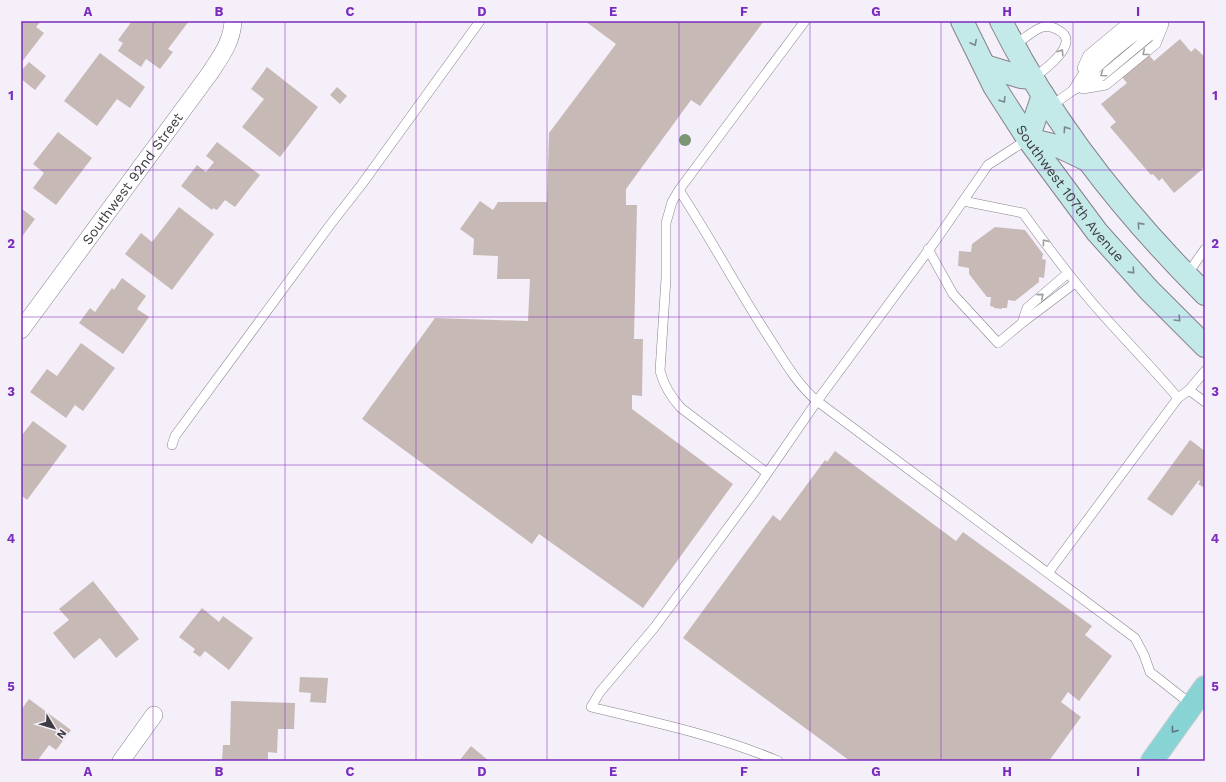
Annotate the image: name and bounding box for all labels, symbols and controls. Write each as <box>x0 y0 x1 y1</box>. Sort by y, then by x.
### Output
text: A <box>84 4 93 19</box>
text: B <box>215 4 224 19</box>
text: C <box>346 4 355 19</box>
text: D <box>477 4 487 19</box>
text: E <box>609 4 617 19</box>
text: F <box>740 4 748 19</box>
text: G <box>871 4 881 19</box>
text: H <box>1002 4 1012 19</box>
text: I <box>1136 4 1140 19</box>
one-way arrow <box>969 39 976 47</box>
one-way arrow <box>1056 49 1064 56</box>
one-way arrow <box>1142 49 1150 56</box>
one-way arrow <box>1101 69 1108 76</box>
text: 1 <box>8 88 14 103</box>
text: 1 <box>1212 88 1218 103</box>
one-way arrow <box>998 96 1006 103</box>
street label: Southwest 92nd Street <box>79 110 186 247</box>
street label: Southwest 107th Avenue <box>1013 122 1127 265</box>
one-way arrow <box>1064 126 1071 133</box>
one-way arrow <box>1137 222 1145 230</box>
text: 2 <box>7 236 15 251</box>
text: 2 <box>1211 236 1219 251</box>
one-way arrow <box>1043 240 1050 247</box>
one-way arrow <box>1127 266 1134 274</box>
one-way arrow <box>1037 293 1044 300</box>
one-way arrow <box>1173 314 1181 322</box>
text: 3 <box>7 384 15 399</box>
text: 3 <box>1211 384 1219 399</box>
text: 4 <box>7 531 16 546</box>
text: 4 <box>1211 531 1220 546</box>
text: 5 <box>7 679 15 694</box>
text: 5 <box>1211 679 1219 694</box>
north arrow <box>34 708 74 748</box>
one-way arrow <box>1172 725 1179 732</box>
text: N <box>54 727 69 741</box>
text: A <box>84 764 93 779</box>
text: B <box>215 764 224 779</box>
text: C <box>346 764 355 779</box>
text: D <box>477 764 487 779</box>
text: E <box>609 764 617 779</box>
text: F <box>740 764 748 779</box>
text: G <box>871 764 881 779</box>
text: H <box>1002 764 1012 779</box>
text: I <box>1136 764 1140 779</box>

